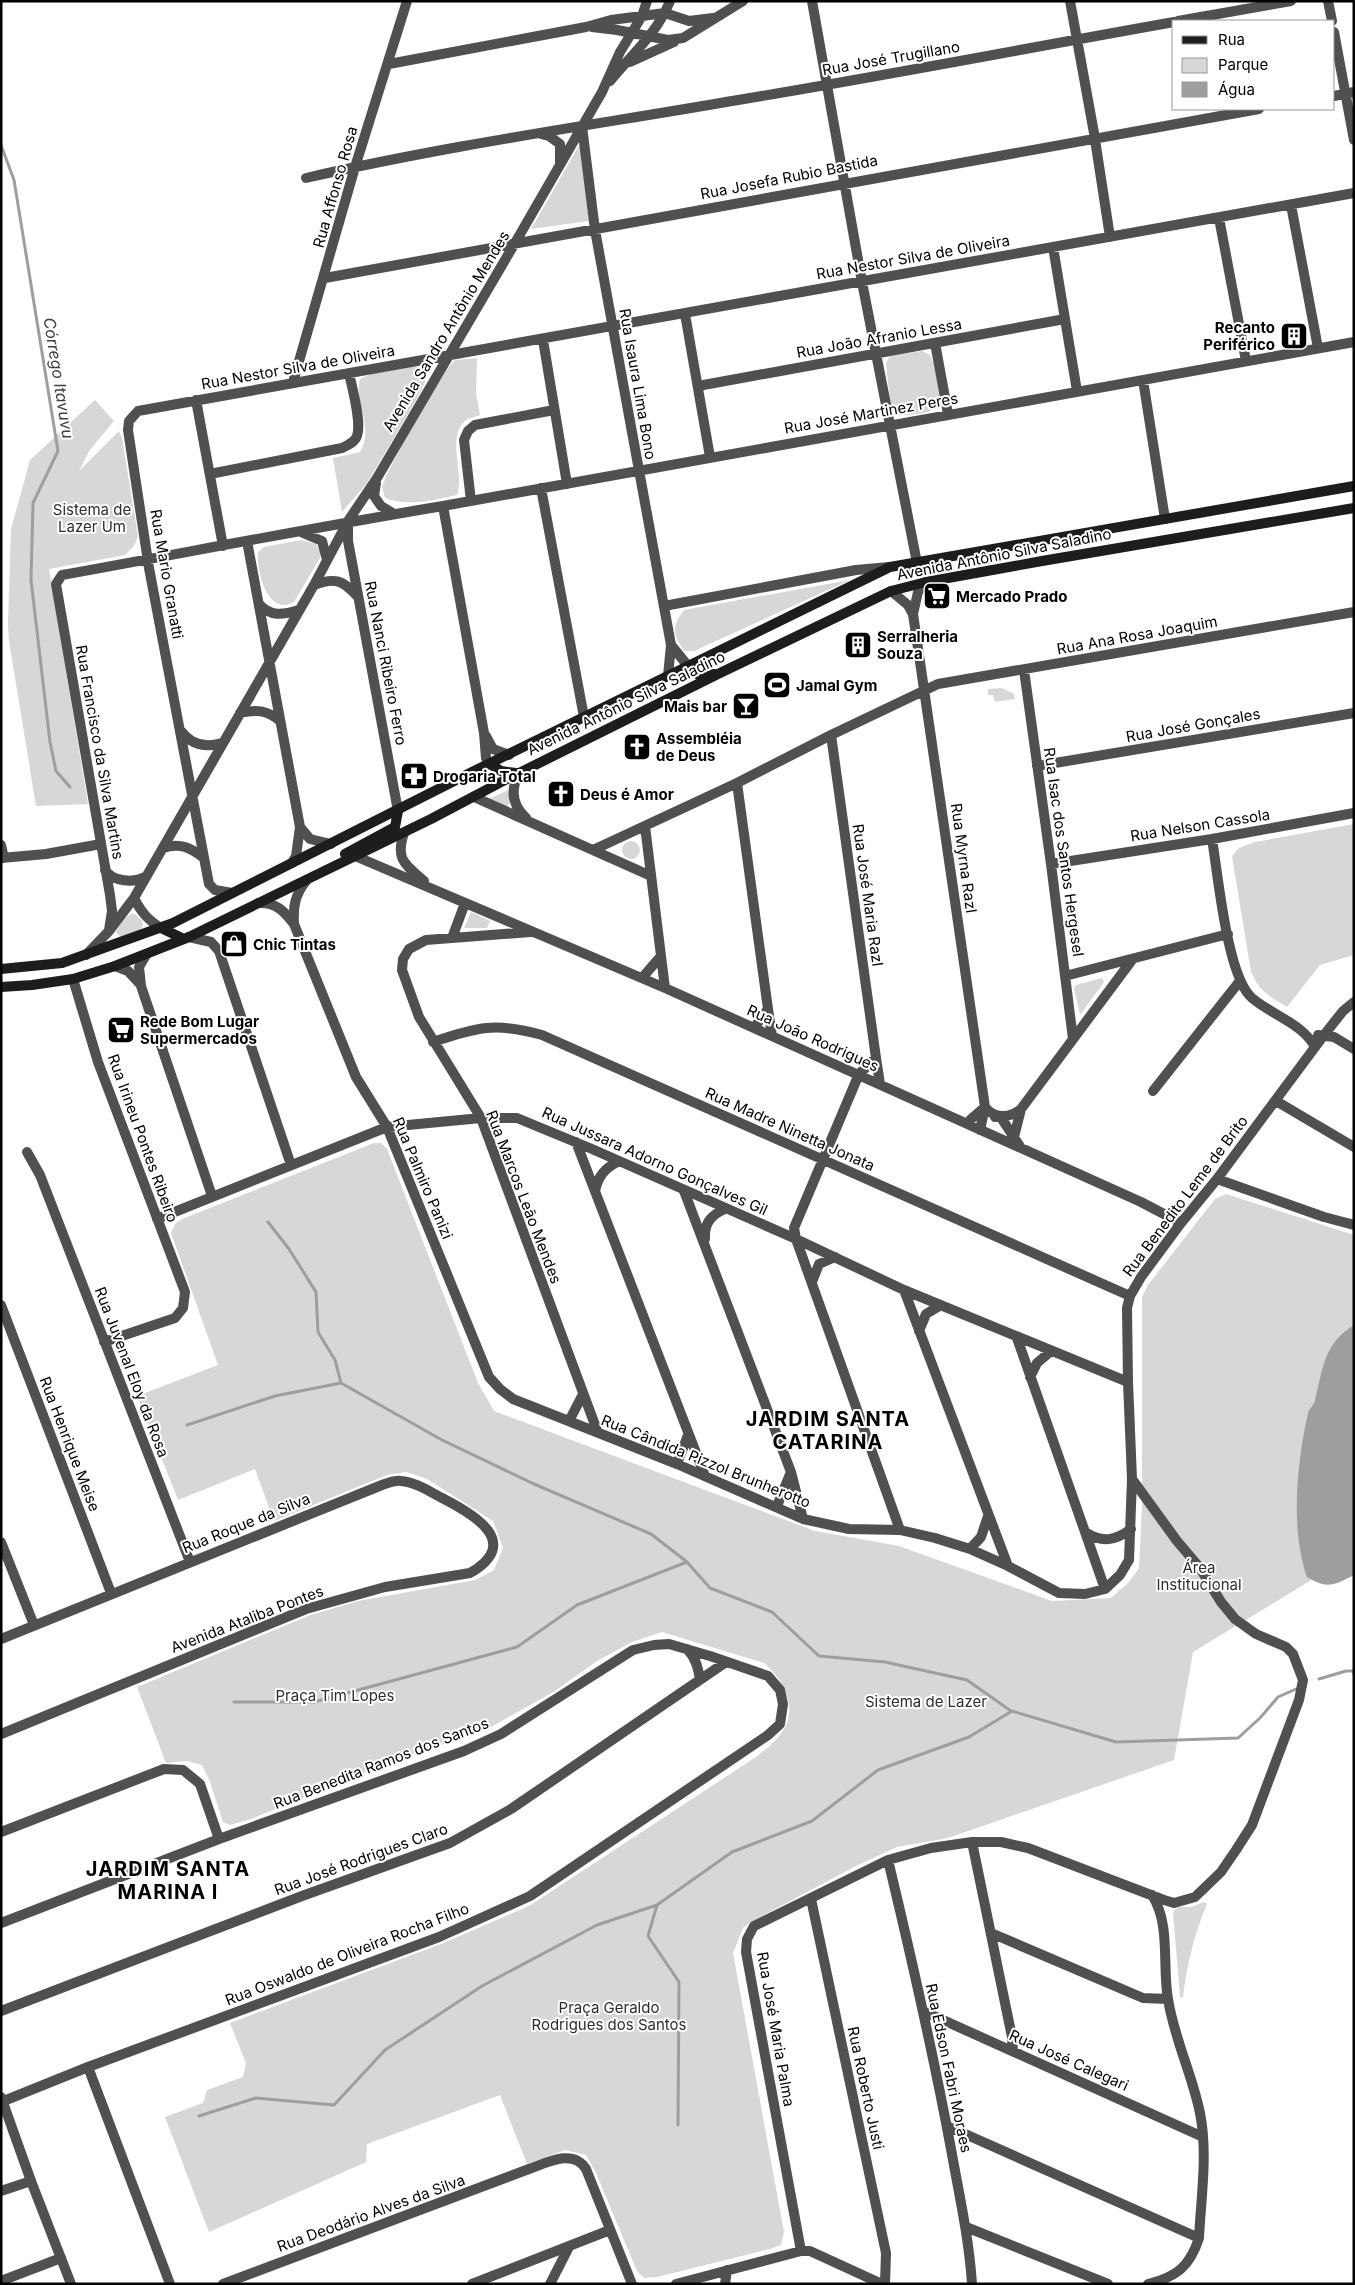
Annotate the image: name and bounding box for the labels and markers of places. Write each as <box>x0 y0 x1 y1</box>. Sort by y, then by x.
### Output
place label: Recanto Periférico <box>1203 318 1275 354</box>
building icon: Recanto Periférico <box>1279 321 1309 351</box>
supermarket icon: Mercado Prado <box>922 581 952 611</box>
place label: Mercado Prado <box>956 587 1068 606</box>
place label: Serralheria Souza <box>877 627 958 663</box>
building icon: Serralheria Souza <box>843 630 873 660</box>
sports icon: Jamal Gym <box>762 670 792 700</box>
place label: Jamal Gym <box>796 676 877 695</box>
bar icon: Mais bar <box>731 691 761 721</box>
place label: Mais bar <box>664 697 727 716</box>
place label: Assembléia de Deus <box>656 729 742 765</box>
church icon: Assembléia de Deus <box>622 732 652 762</box>
pharmacy icon: Drogaria Total <box>399 761 429 791</box>
place label: Drogaria Total <box>433 767 536 786</box>
church icon: Deus é Amor <box>546 779 576 809</box>
place label: Deus é Amor <box>580 785 674 804</box>
shop icon: Chic Tintas <box>219 929 249 959</box>
place label: Chic Tintas <box>253 935 336 954</box>
place label: Rede Bom Lugar Supermercados <box>140 1012 259 1048</box>
supermarket icon: Rede Bom Lugar Supermercados <box>106 1015 136 1045</box>

